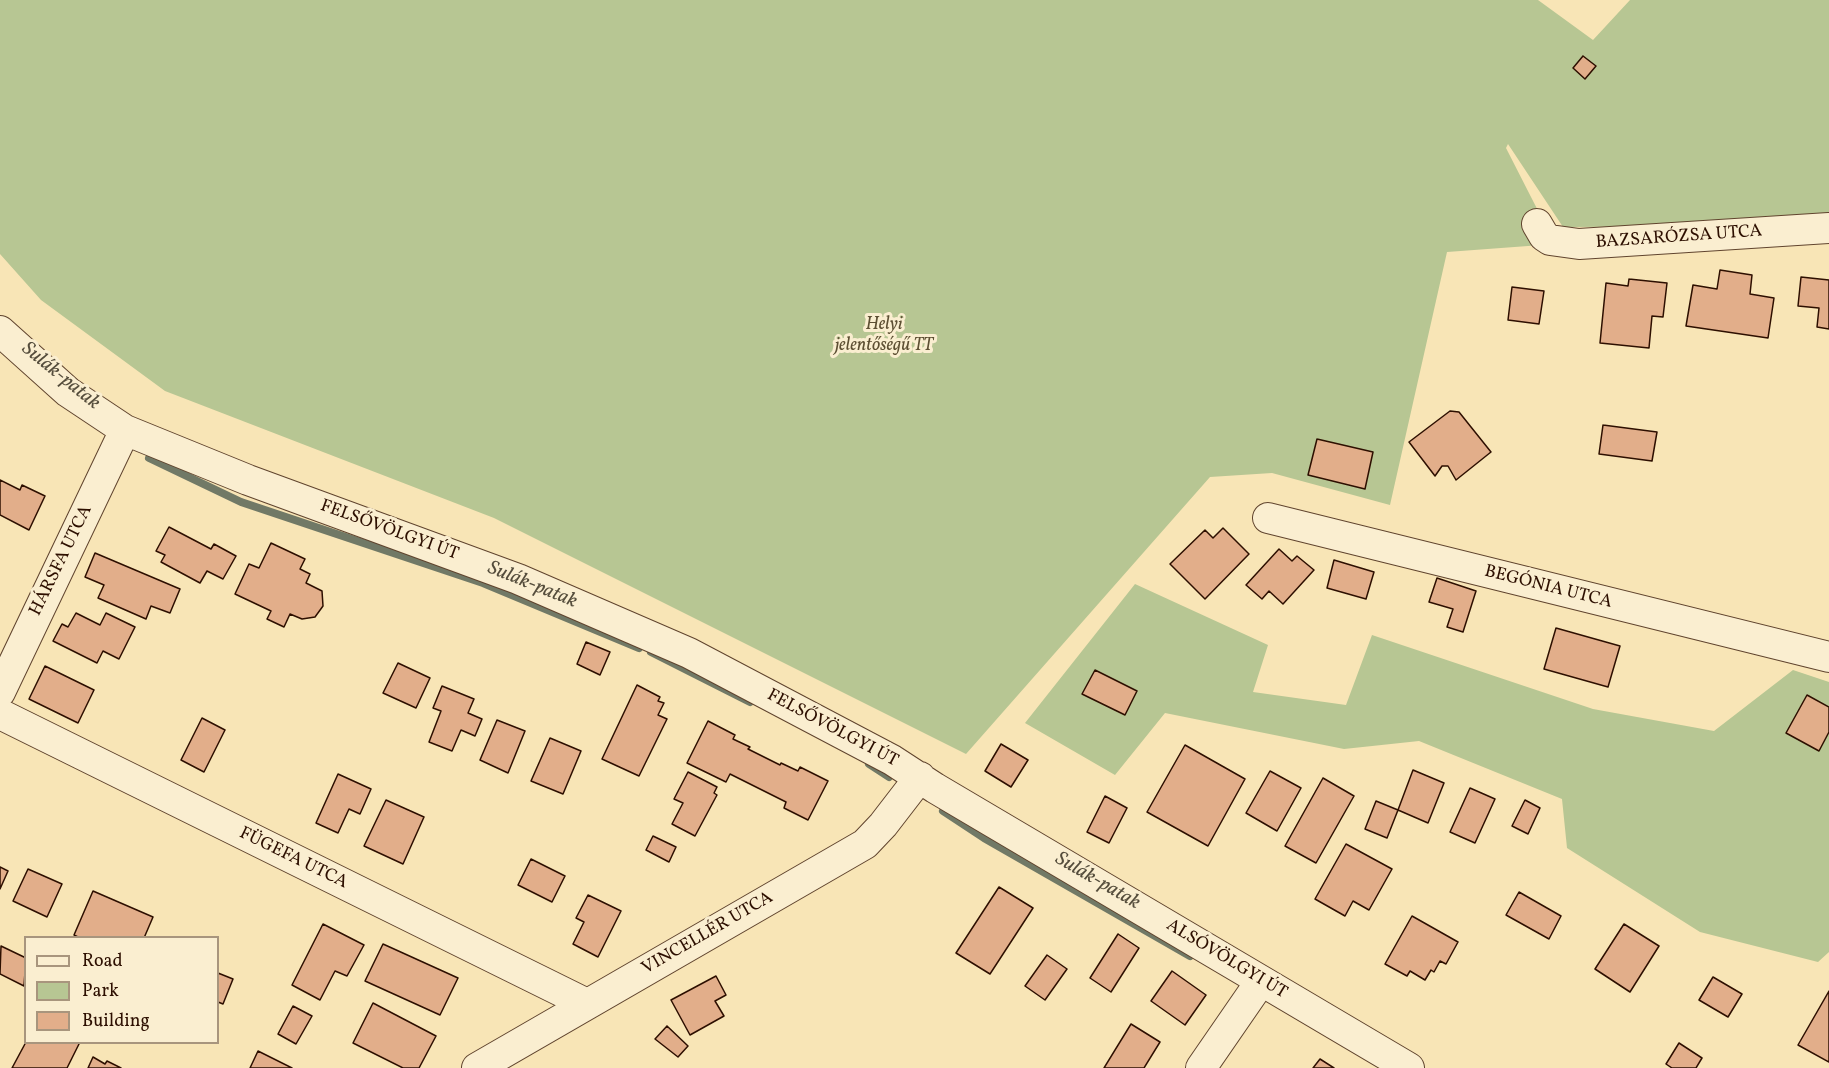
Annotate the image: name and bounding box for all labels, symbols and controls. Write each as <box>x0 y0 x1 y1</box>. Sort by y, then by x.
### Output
street label: BAZSARÓZSA UTCA <box>1595 221 1763 255</box>
park label: Helyi jelentőségű TT <box>835 315 933 358</box>
water label: Sulák-patak <box>16 338 104 416</box>
street label: FELSŐVÖLGYI ÚT <box>317 496 461 566</box>
street label: HÁRSFA UTCA <box>26 502 98 620</box>
water label: Sulák-patak <box>484 557 580 615</box>
street label: BEGÓNIA UTCA <box>1482 562 1614 614</box>
street label: FELSŐVÖLGYI ÚT <box>763 685 901 773</box>
street label: FÜGEFA UTCA <box>235 823 351 895</box>
water label: Sulák-patak <box>1050 848 1144 916</box>
street label: VINCELLÉR UTCA <box>638 888 778 980</box>
street label: ALSÓVÖLGYI ÚT <box>1162 915 1290 1005</box>
legend <box>24 936 219 1044</box>
text: Road <box>82 949 123 974</box>
text: Park <box>82 979 119 1004</box>
text: Building <box>82 1009 150 1034</box>

